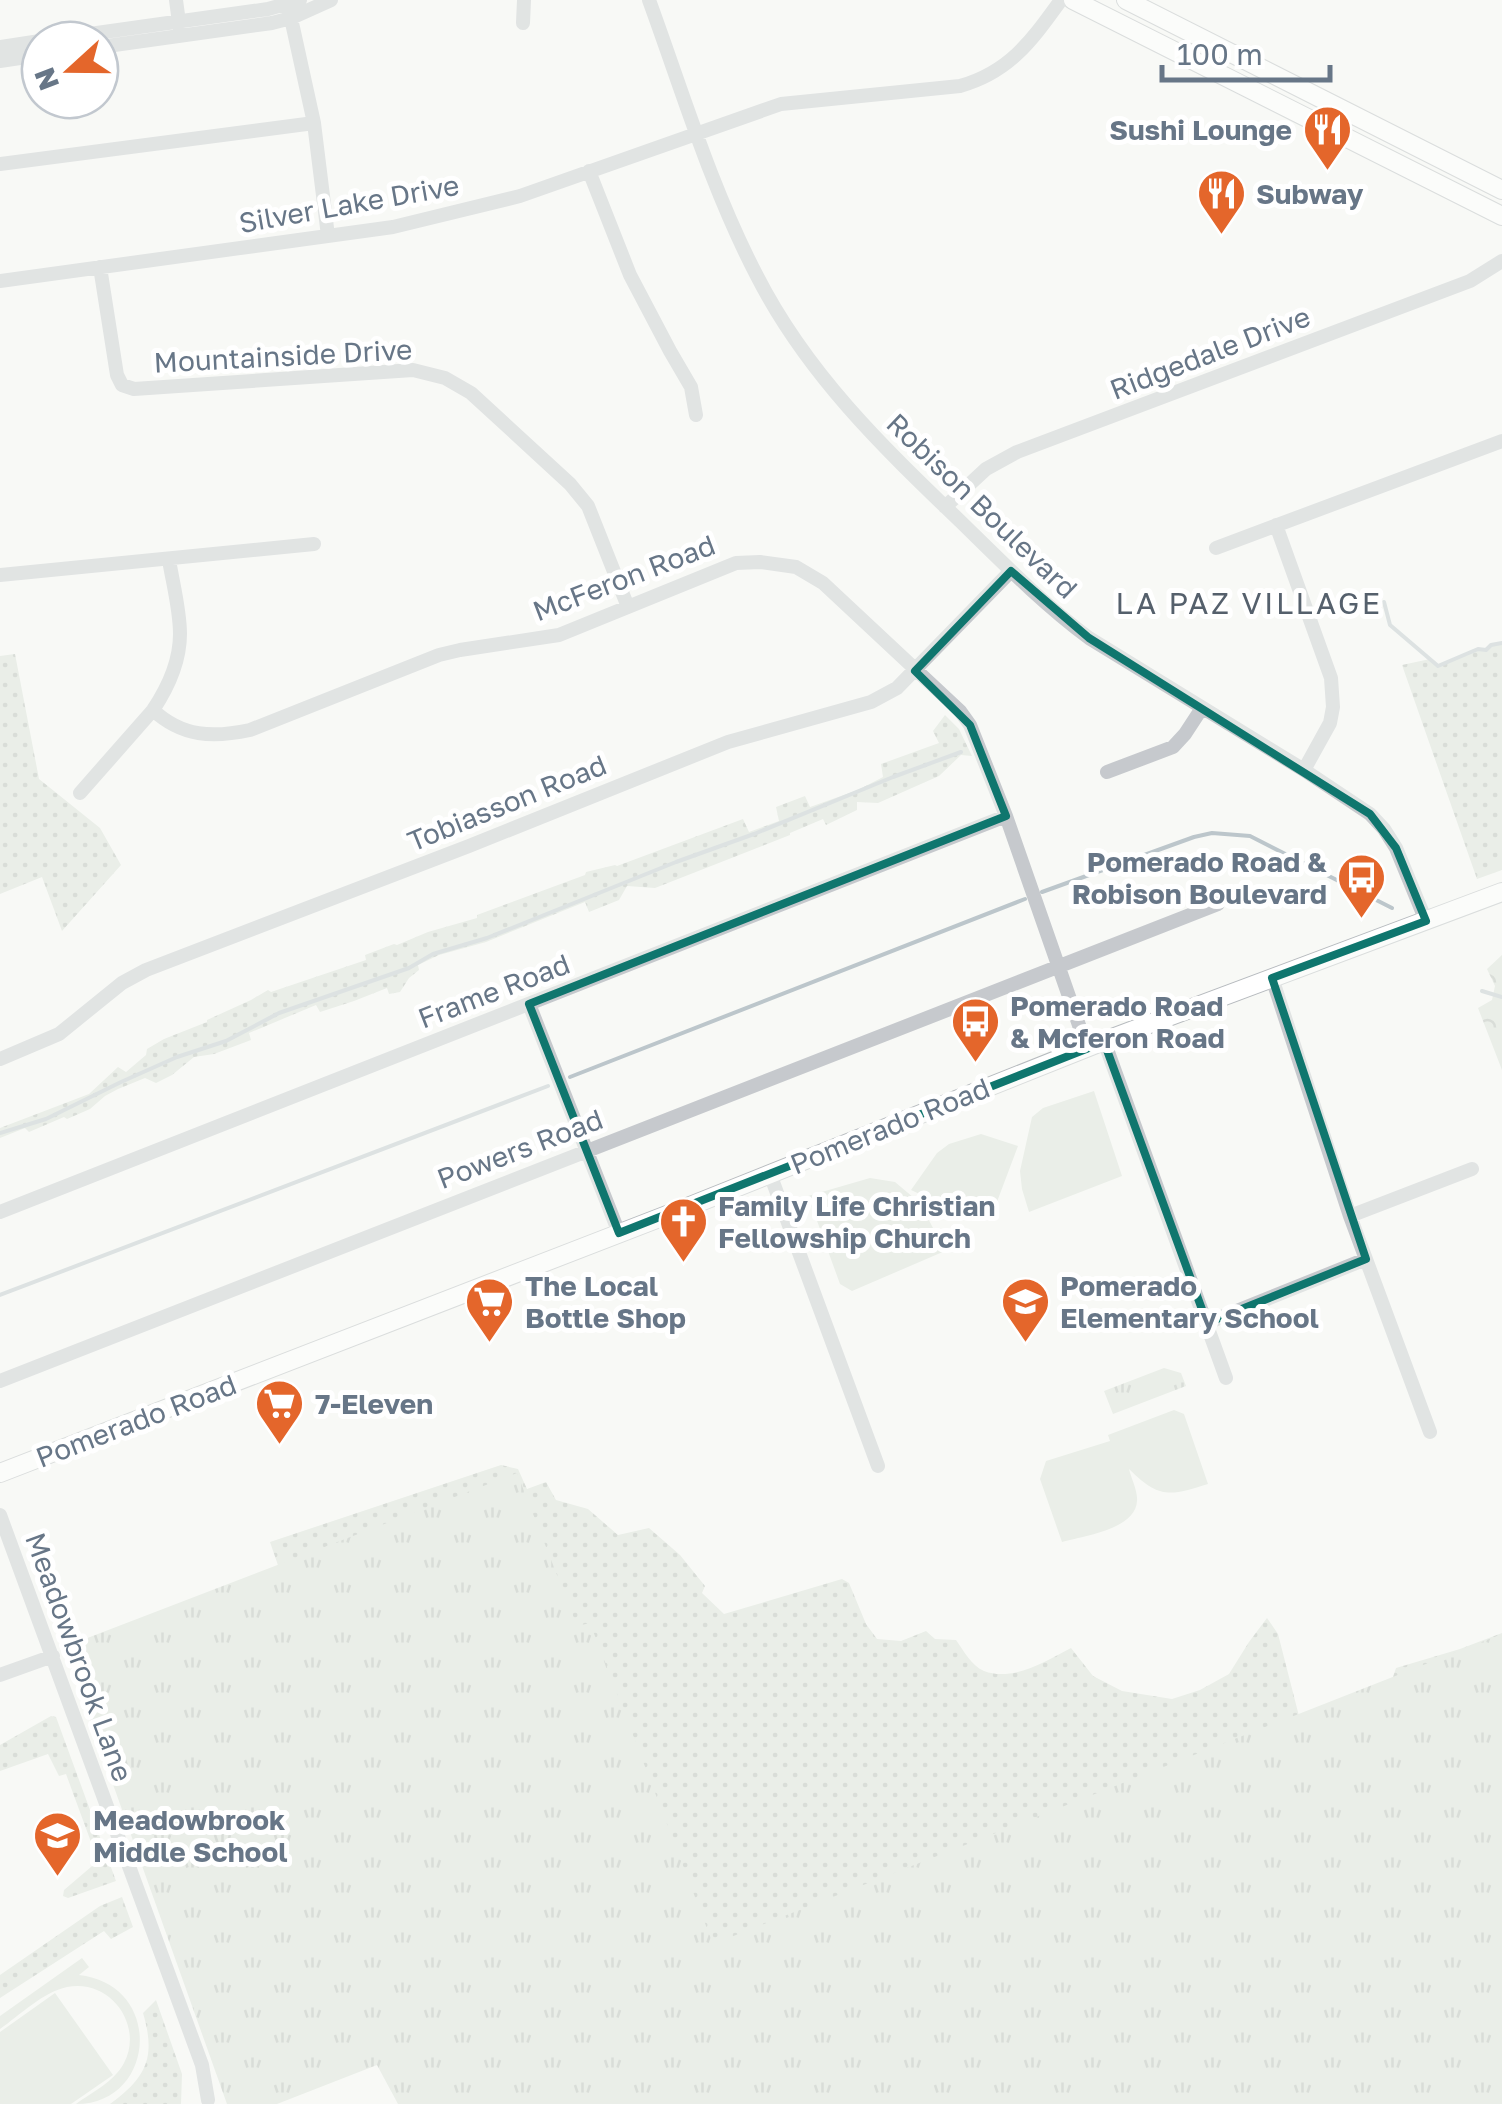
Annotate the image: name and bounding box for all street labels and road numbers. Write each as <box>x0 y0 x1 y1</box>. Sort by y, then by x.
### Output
street label: Silver Lake Drive <box>236 168 462 239</box>
street label: Ridgedale Drive <box>1105 299 1314 406</box>
street label: Mountainside Drive <box>153 332 413 379</box>
street label: Robison Boulevard <box>880 406 1084 605</box>
street label: McFeron Road <box>528 528 719 627</box>
street label: Tobiasson Road <box>403 748 611 857</box>
street label: Frame Road <box>413 947 574 1035</box>
street label: Pomerado Road <box>785 1071 994 1181</box>
street label: Powers Road <box>432 1102 607 1195</box>
street label: Pomerado Road <box>31 1367 241 1474</box>
street label: Meadowbrook Lane <box>19 1528 140 1786</box>

